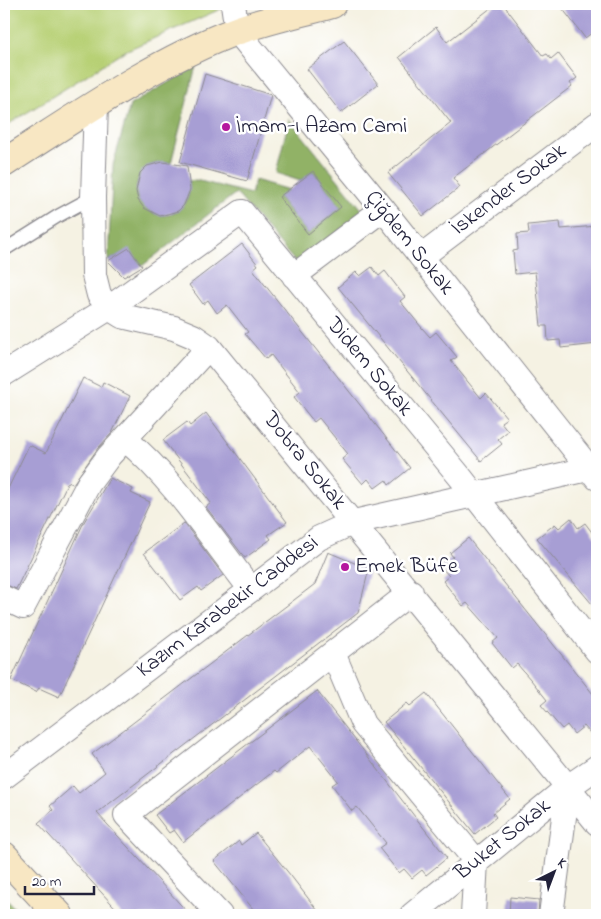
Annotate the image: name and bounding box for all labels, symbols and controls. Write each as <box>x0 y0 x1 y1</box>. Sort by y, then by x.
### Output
place label: İmam-ı Azam Cami <box>236 111 407 143</box>
marker: İmam-ı Azam Cami <box>220 121 232 133</box>
street label: İskender Sokak <box>445 136 574 244</box>
street label: Çiğdem Sokak <box>356 184 462 303</box>
street label: Didem Sokak <box>317 310 420 424</box>
street label: Dobra Sokak <box>254 404 354 518</box>
street label: Kazım Karabekir Caddesi <box>130 528 326 686</box>
place label: Emek Büfe <box>355 551 458 583</box>
marker: Emek Büfe <box>339 561 351 573</box>
street label: Buket Sokak <box>447 791 558 889</box>
north arrow <box>528 846 578 896</box>
text: K <box>552 853 572 874</box>
scale bar <box>25 864 94 896</box>
text: 20 m <box>32 871 62 893</box>

